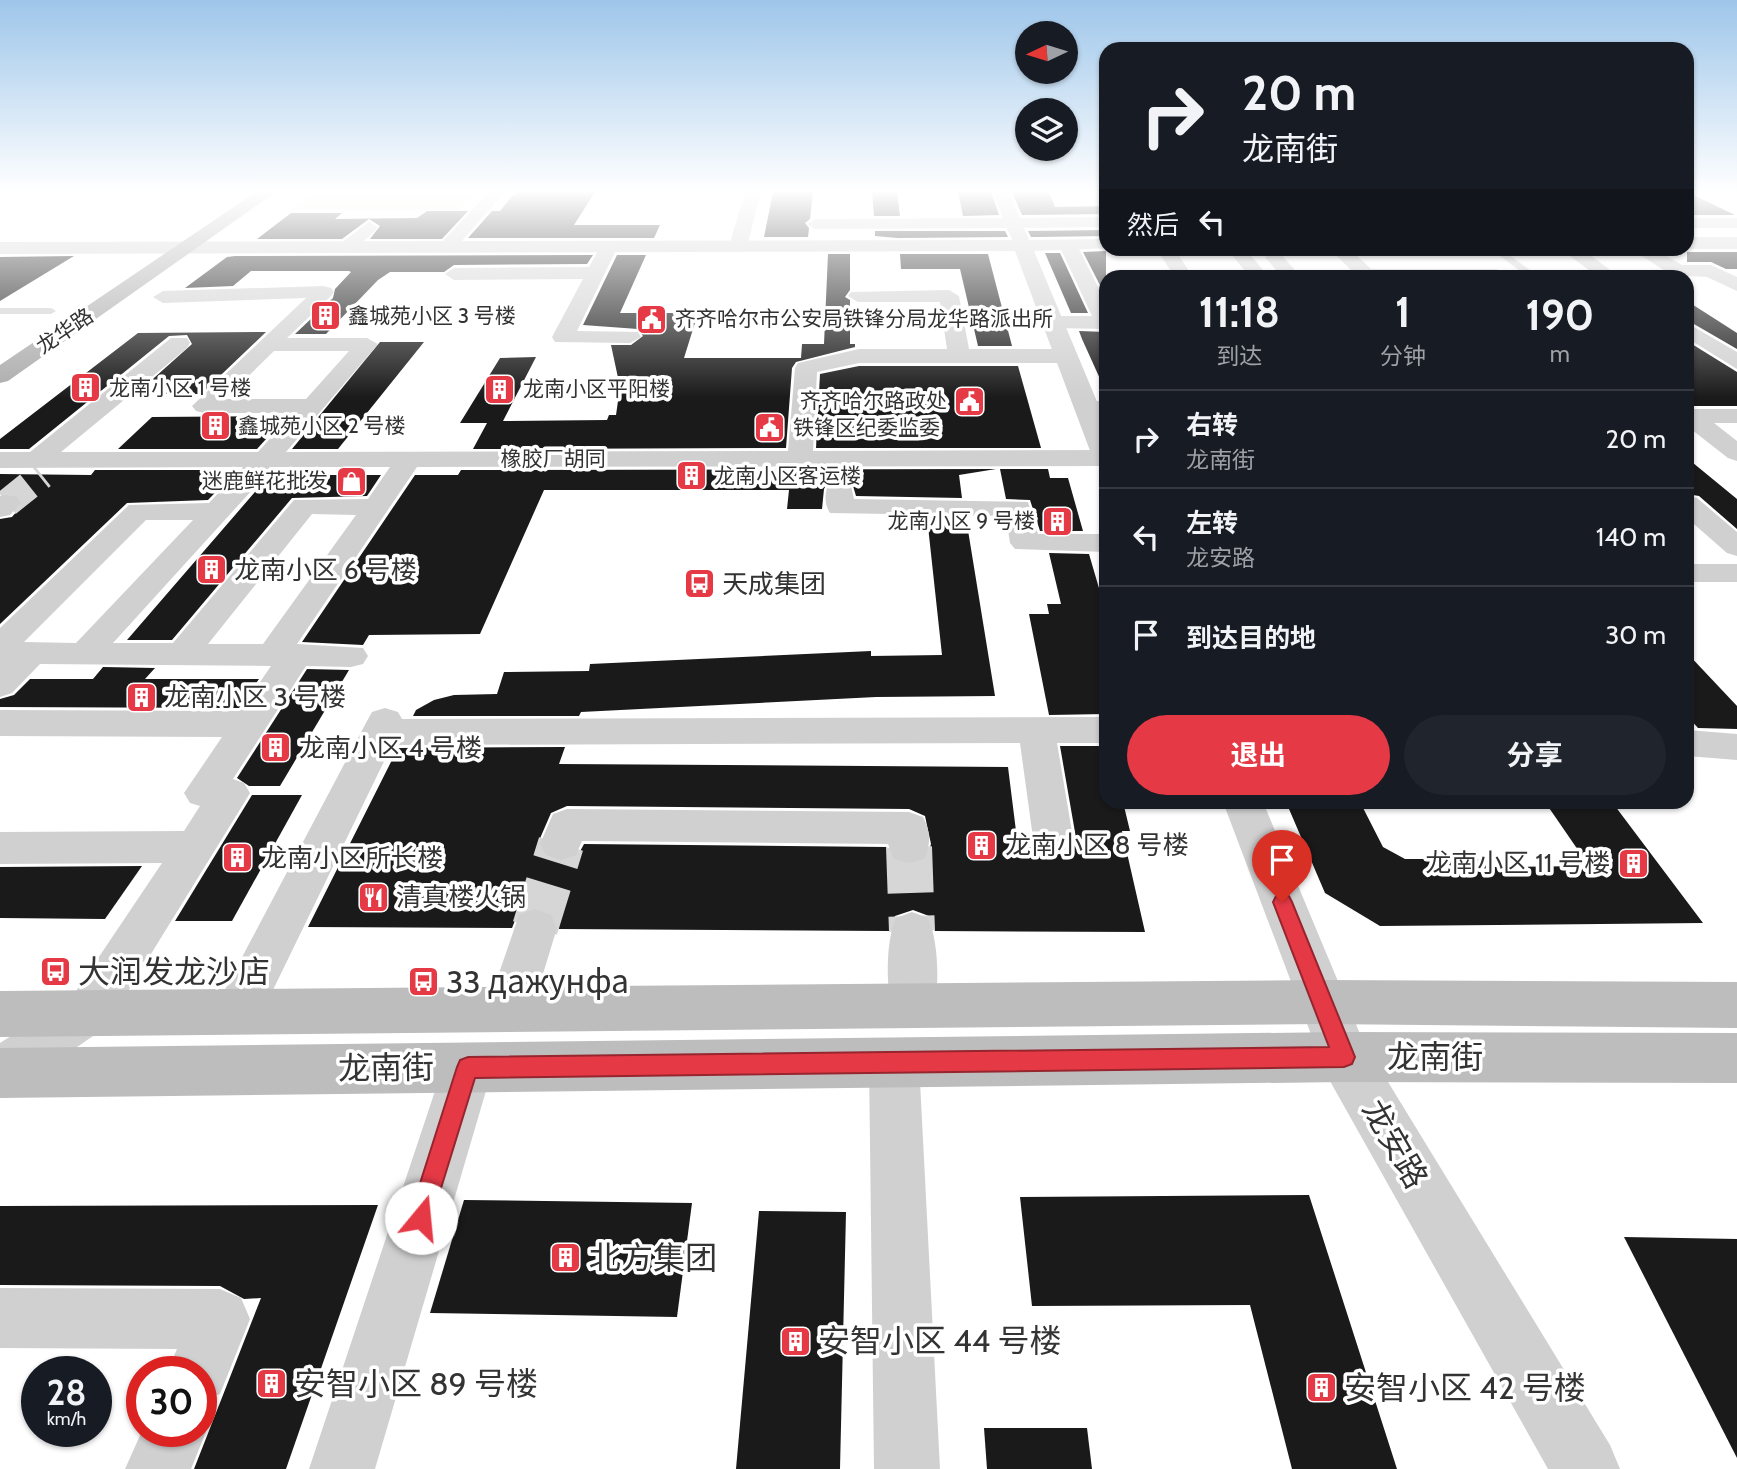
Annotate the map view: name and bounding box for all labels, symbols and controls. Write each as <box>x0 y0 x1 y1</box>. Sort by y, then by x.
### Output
north arrow <box>1015 21 1078 84</box>
map controls <box>1015 21 1078 161</box>
text: 20 m <box>1242 63 1356 122</box>
icon: right <box>1127 70 1218 161</box>
button: layers <box>1015 98 1078 161</box>
text: 龙南街 <box>1242 129 1338 168</box>
icon: left <box>1193 203 1231 241</box>
text: 然后 <box>1127 209 1179 241</box>
text: 11:18 <box>1199 286 1280 338</box>
text: 1 <box>1395 286 1410 338</box>
text: 190 <box>1525 289 1594 341</box>
building icon: 鑫城苑小区 3 号楼 <box>308 299 342 333</box>
public building icon: 齐齐哈尔市公安局铁锋分局龙华路派出所 <box>635 302 669 336</box>
street label: 龙华路 <box>32 303 98 359</box>
place label: 鑫城苑小区 3 号楼 <box>348 303 516 328</box>
place label: 齐齐哈尔市公安局铁锋分局龙华路派出所 <box>675 306 1053 331</box>
text: m <box>1550 340 1570 368</box>
text: 到达 <box>1216 342 1262 370</box>
text: 分钟 <box>1380 342 1426 370</box>
building icon: 龙南小区 1 号楼 <box>69 371 103 405</box>
building icon: 龙南小区平阳楼 <box>483 372 517 406</box>
place label: 龙南小区 1 号楼 <box>109 375 251 400</box>
place label: 龙南小区平阳楼 <box>523 376 670 401</box>
public building icon: 齐齐哈尔路政处 <box>953 384 987 418</box>
place label: 齐齐哈尔路政处 <box>800 388 947 413</box>
building icon: 鑫城苑小区 2 号楼 <box>198 409 232 443</box>
text: 右转 <box>1186 409 1238 441</box>
public building icon: 铁锋区纪委监委 <box>753 411 787 445</box>
place label: 鑫城苑小区 2 号楼 <box>238 413 405 438</box>
place label: 铁锋区纪委监委 <box>793 415 940 440</box>
icon: right <box>1127 420 1165 458</box>
text: 20 m <box>1606 423 1666 455</box>
street label: 橡胶厂胡同 <box>501 446 606 471</box>
text: 龙南街 <box>1186 446 1255 474</box>
building icon: 龙南小区客运楼 <box>674 459 708 493</box>
place label: 龙南小区客运楼 <box>714 463 861 488</box>
shop icon: 迷鹿鲜花批发 <box>334 464 368 498</box>
place label: 迷鹿鲜花批发 <box>202 468 328 493</box>
building icon: 龙南小区 9 号楼 <box>1041 504 1075 538</box>
text: 左转 <box>1186 507 1238 539</box>
place label: 龙南小区 9 号楼 <box>888 508 1035 533</box>
icon: left <box>1127 518 1165 556</box>
text: 140 m <box>1596 521 1666 553</box>
text: 龙安路 <box>1186 544 1255 572</box>
building icon: 龙南小区 6 号楼 <box>194 553 228 587</box>
place label: 龙南小区 6 号楼 <box>234 554 416 586</box>
bus stop icon: 天成集团 <box>682 567 716 601</box>
place label: 天成集团 <box>722 568 826 600</box>
icon: arrive <box>1127 616 1165 654</box>
text: 30 m <box>1605 619 1666 651</box>
text: 到达目的地 <box>1186 622 1316 654</box>
building icon: 龙南小区 3 号楼 <box>124 680 158 714</box>
place label: 龙南小区 3 号楼 <box>164 681 346 713</box>
button: 退出 <box>1127 715 1390 795</box>
button: 分享 <box>1404 715 1666 795</box>
building icon: 龙南小区 4 号楼 <box>259 731 293 765</box>
place label: 龙南小区 4 号楼 <box>299 732 482 764</box>
building icon: 龙南小区 8 号楼 <box>965 828 999 862</box>
place label: 龙南小区 8 号楼 <box>1005 829 1188 861</box>
pin <box>1252 830 1312 902</box>
building icon: 龙南小区所长楼 <box>221 841 255 875</box>
icon: arrive <box>1263 841 1301 879</box>
place label: 龙南小区所长楼 <box>261 842 443 874</box>
building icon: 龙南小区 11 号楼 <box>1616 846 1650 880</box>
place label: 龙南小区 11 号楼 <box>1425 847 1610 879</box>
restaurant icon: 清真楼火锅 <box>356 880 390 914</box>
place label: 清真楼火锅 <box>396 881 526 913</box>
place label: 大润发龙沙店 <box>78 952 270 991</box>
bus stop icon: 大润发龙沙店 <box>38 955 72 989</box>
place label: 33 дажунфа <box>446 962 629 1001</box>
bus stop icon: 33 дажунфа <box>406 965 440 999</box>
street label: 龙南街 <box>1387 1037 1483 1076</box>
street label: 龙南街 <box>338 1047 434 1088</box>
street label: 龙安路 <box>1355 1092 1436 1195</box>
position arrow <box>384 1181 458 1255</box>
place label: 北方集团 <box>589 1238 717 1277</box>
building icon: 北方集团 <box>549 1241 583 1275</box>
place label: 安智小区 44 号楼 <box>818 1321 1061 1360</box>
building icon: 安智小区 44 号楼 <box>778 1324 812 1358</box>
speed limit sign: 30 <box>126 1356 217 1447</box>
place label: 安智小区 89 号楼 <box>294 1364 538 1403</box>
building icon: 安智小区 89 号楼 <box>254 1367 288 1401</box>
place label: 安智小区 42 号楼 <box>1344 1368 1586 1407</box>
text: 28 <box>47 1371 86 1414</box>
building icon: 安智小区 42 号楼 <box>1304 1371 1338 1405</box>
text: km/h <box>47 1408 86 1430</box>

